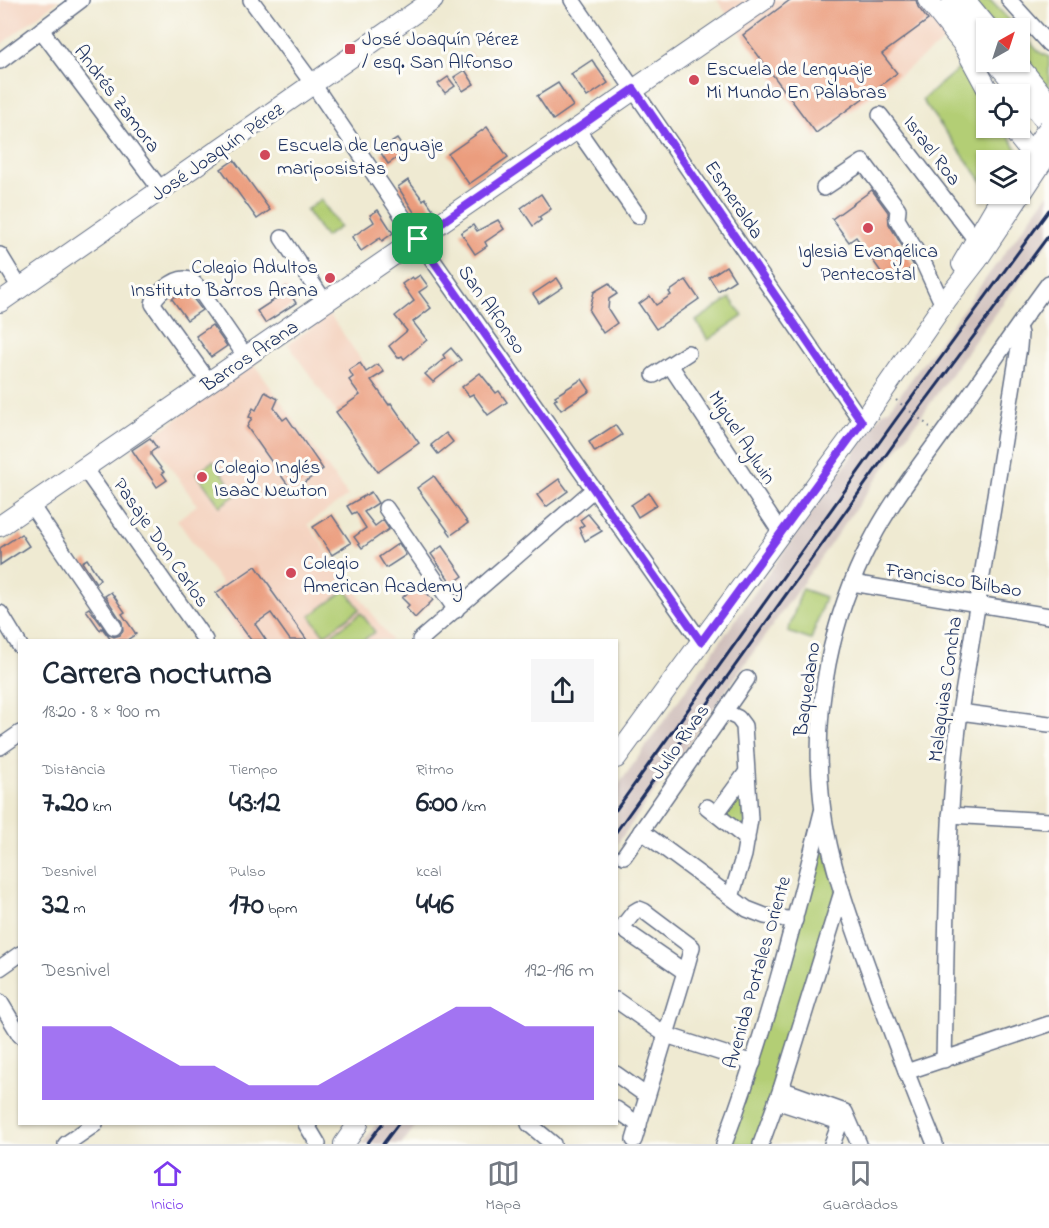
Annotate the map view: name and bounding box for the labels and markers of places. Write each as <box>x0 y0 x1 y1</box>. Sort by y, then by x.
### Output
place label: José Joaquín Pérez / esq. San Alfonso <box>362 26 519 78</box>
marker: José Joaquín Pérez / esq. San Alfonso <box>343 42 357 56</box>
place label: Escuela de Lenguaje Mi Mundo En Palabras <box>706 56 887 108</box>
marker: Escuela de Lenguaje Mi Mundo En Palabras <box>687 73 701 87</box>
place label: Escuela de Lenguaje mariposistas <box>277 132 443 184</box>
marker: Escuela de Lenguaje mariposistas <box>258 148 272 162</box>
pin <box>392 213 443 264</box>
marker: Iglesia Evangélica Pentecostal <box>861 221 875 235</box>
place label: Iglesia Evangélica Pentecostal <box>798 238 938 290</box>
place label: Colegio Adultos Instituto Barros Arana <box>131 254 318 306</box>
marker: Colegio Adultos Instituto Barros Arana <box>323 271 337 285</box>
place label: Colegio Inglés Isaac Newton <box>214 454 327 506</box>
marker: Colegio Inglés Isaac Newton <box>195 470 209 484</box>
place label: Colegio American Academy <box>303 550 463 602</box>
marker: Colegio American Academy <box>284 566 298 580</box>

